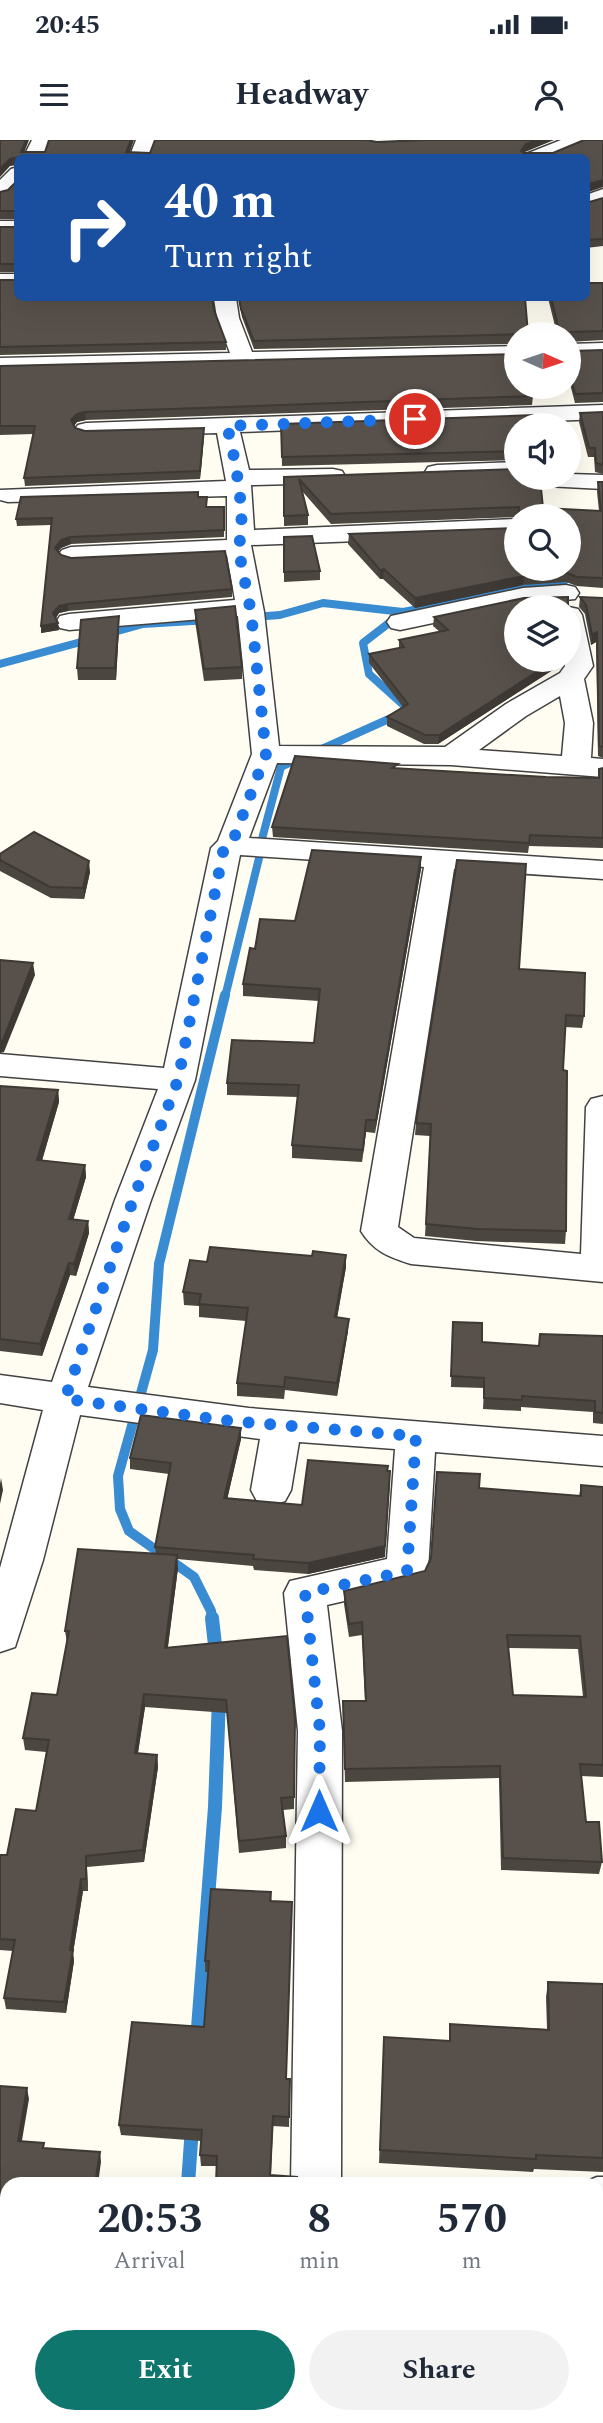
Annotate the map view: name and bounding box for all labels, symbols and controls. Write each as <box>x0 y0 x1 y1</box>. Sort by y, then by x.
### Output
text: 20:45 <box>35 5 100 45</box>
text: Headway <box>235 70 368 119</box>
icon: menu <box>35 76 73 114</box>
icon: person <box>530 76 568 114</box>
text: 40 m <box>164 165 275 240</box>
icon: right <box>49 182 140 273</box>
text: Turn right <box>164 233 312 282</box>
north arrow <box>504 322 581 399</box>
map controls <box>504 322 581 672</box>
pin <box>385 389 445 449</box>
icon: arrive <box>396 400 434 438</box>
button: sound <box>504 413 581 490</box>
button: search <box>504 504 581 581</box>
button: layers <box>504 595 581 672</box>
position arrow <box>282 1774 356 1848</box>
text: 20:53 <box>97 2188 202 2251</box>
text: 8 <box>308 2188 331 2251</box>
text: 570 <box>436 2188 507 2251</box>
text: Arrival <box>114 2244 185 2279</box>
text: min <box>299 2244 340 2279</box>
text: m <box>462 2244 482 2279</box>
button: Exit <box>35 2330 295 2410</box>
button: Share <box>309 2330 569 2410</box>

